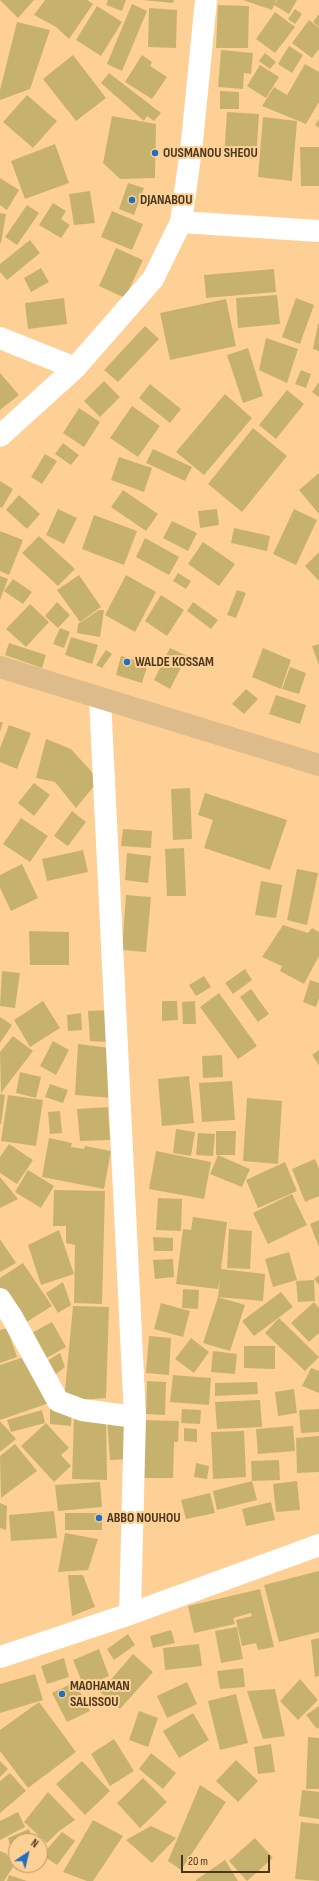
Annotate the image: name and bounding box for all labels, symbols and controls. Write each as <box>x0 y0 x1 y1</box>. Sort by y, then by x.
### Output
place label: OUSMANOU SHEOU <box>163 145 258 161</box>
marker: OUSMANOU SHEOU <box>150 148 160 158</box>
place label: DJANABOU <box>140 192 192 208</box>
marker: DJANABOU <box>127 195 137 205</box>
place label: WALDE KOSSAM <box>135 654 214 670</box>
marker: WALDE KOSSAM <box>122 657 132 667</box>
place label: ABBO NOUHOU <box>107 1510 181 1526</box>
marker: ABBO NOUHOU <box>94 1513 104 1523</box>
place label: MAOHAMAN SALISSOU <box>70 1678 130 1710</box>
marker: MAOHAMAN SALISSOU <box>57 1689 67 1699</box>
north arrow <box>8 1833 48 1873</box>
text: N <box>28 1837 41 1851</box>
scale bar <box>183 1847 272 1873</box>
text: 20 m <box>188 1854 208 1869</box>

